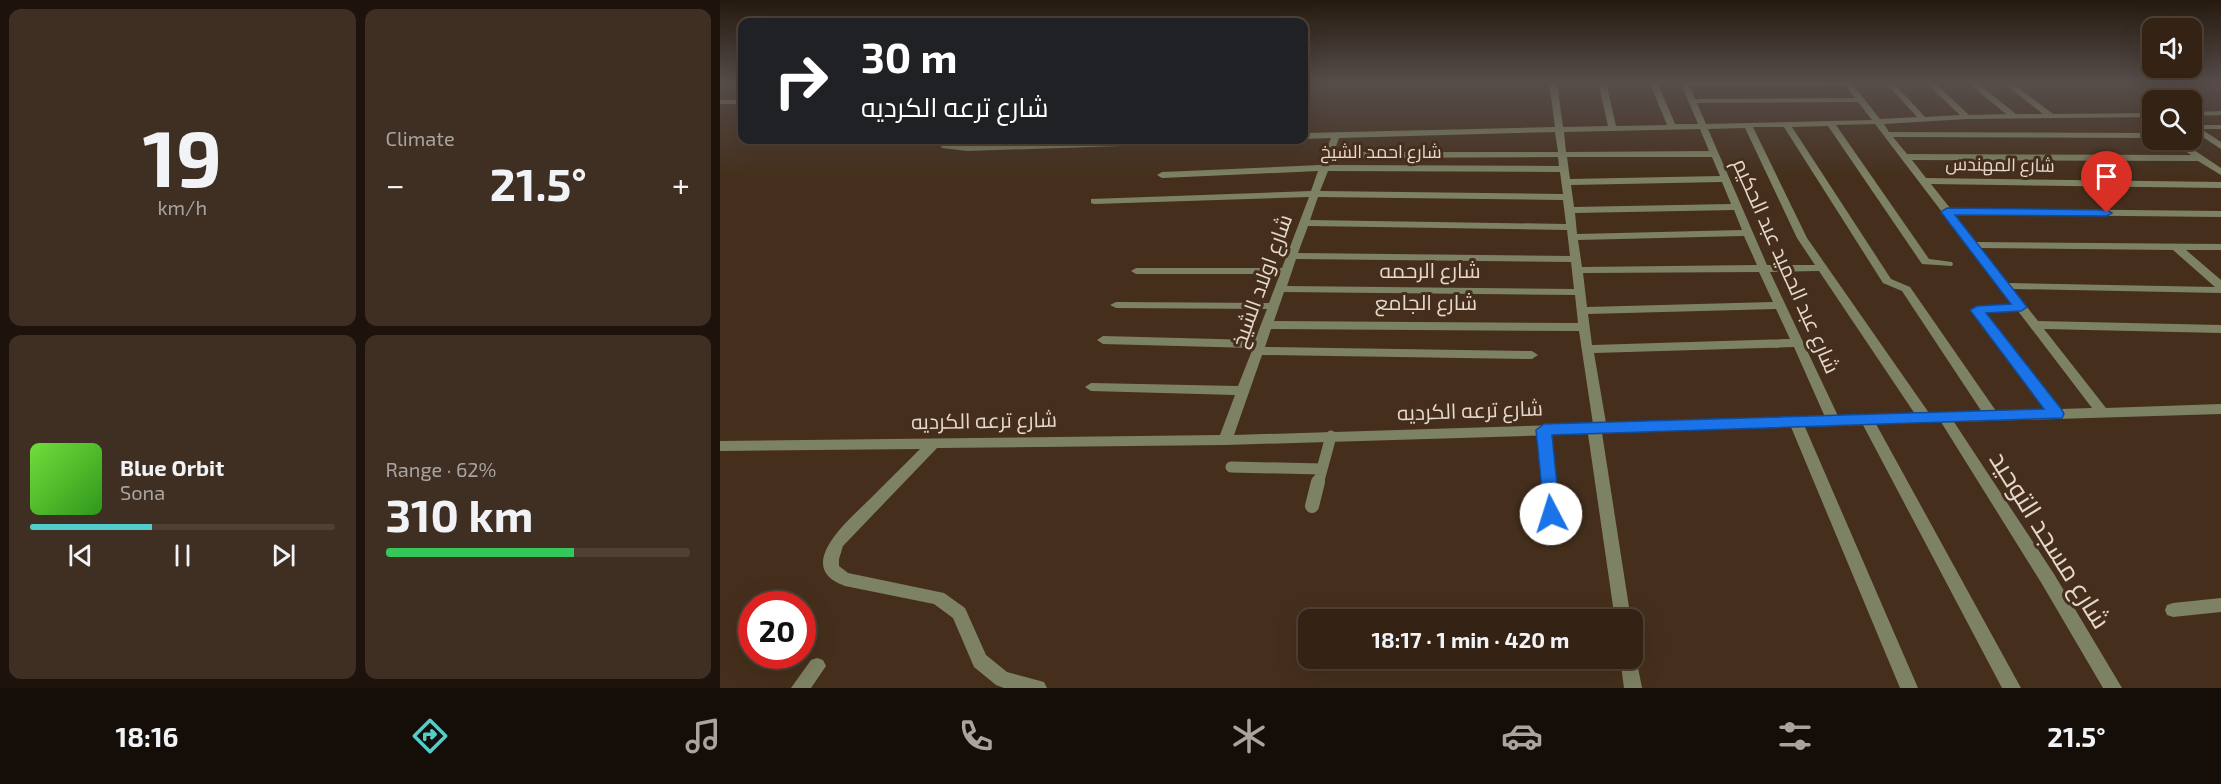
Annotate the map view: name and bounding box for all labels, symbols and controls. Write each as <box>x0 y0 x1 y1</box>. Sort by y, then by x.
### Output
map controls <box>2142 18 2202 150</box>
button: sound <box>2142 18 2202 78</box>
text: 30 m <box>861 31 957 81</box>
icon: right <box>762 42 840 120</box>
text: شارع ترعه الكرديه <box>861 90 1049 122</box>
button: search <box>2142 90 2202 150</box>
text: 19 <box>142 109 222 203</box>
text: Climate <box>386 126 455 150</box>
street label: شارع احمد الشيخ <box>1320 140 1442 164</box>
pin <box>2081 151 2132 213</box>
street label: شارع المهندس <box>1945 152 2055 178</box>
street label: شارع عبد الحميد عبد الحكيم <box>1726 154 1846 378</box>
text: 21.5° <box>490 156 587 210</box>
icon: arrive <box>2090 160 2123 193</box>
text: − <box>386 164 405 204</box>
text: + <box>672 164 690 204</box>
text: km/h <box>157 195 207 219</box>
street label: شارع اولاد الشيخ <box>1225 211 1299 351</box>
street label: شارع الرحمه <box>1379 257 1481 285</box>
street label: شارع الجامع <box>1375 289 1477 317</box>
street label: شارع ترعه الكرديه <box>1397 394 1543 428</box>
street label: شارع ترعه الكرديه <box>911 406 1057 436</box>
street label: شارع مسجد التوحيد <box>1982 445 2118 635</box>
text: Blue Orbit <box>120 454 224 480</box>
text: Range · 62% <box>386 457 496 481</box>
text: Sona <box>120 480 165 504</box>
position arrow <box>1519 482 1583 546</box>
text: 310 km <box>386 487 533 541</box>
icon: previous <box>64 539 97 572</box>
icon: pause <box>166 539 199 572</box>
icon: next <box>267 539 300 572</box>
speed limit sign: 20 <box>738 591 816 669</box>
text: 18:17 · 1 min · 420 m <box>1372 626 1569 652</box>
icon: directions <box>409 715 451 757</box>
icon: music <box>682 715 724 757</box>
icon: phone <box>955 715 997 757</box>
icon: climate <box>1228 715 1270 757</box>
icon: car <box>1501 715 1543 757</box>
icon: filters <box>1774 715 1816 757</box>
text: 18:16 <box>115 720 179 752</box>
text: 21.5° <box>2047 720 2105 752</box>

